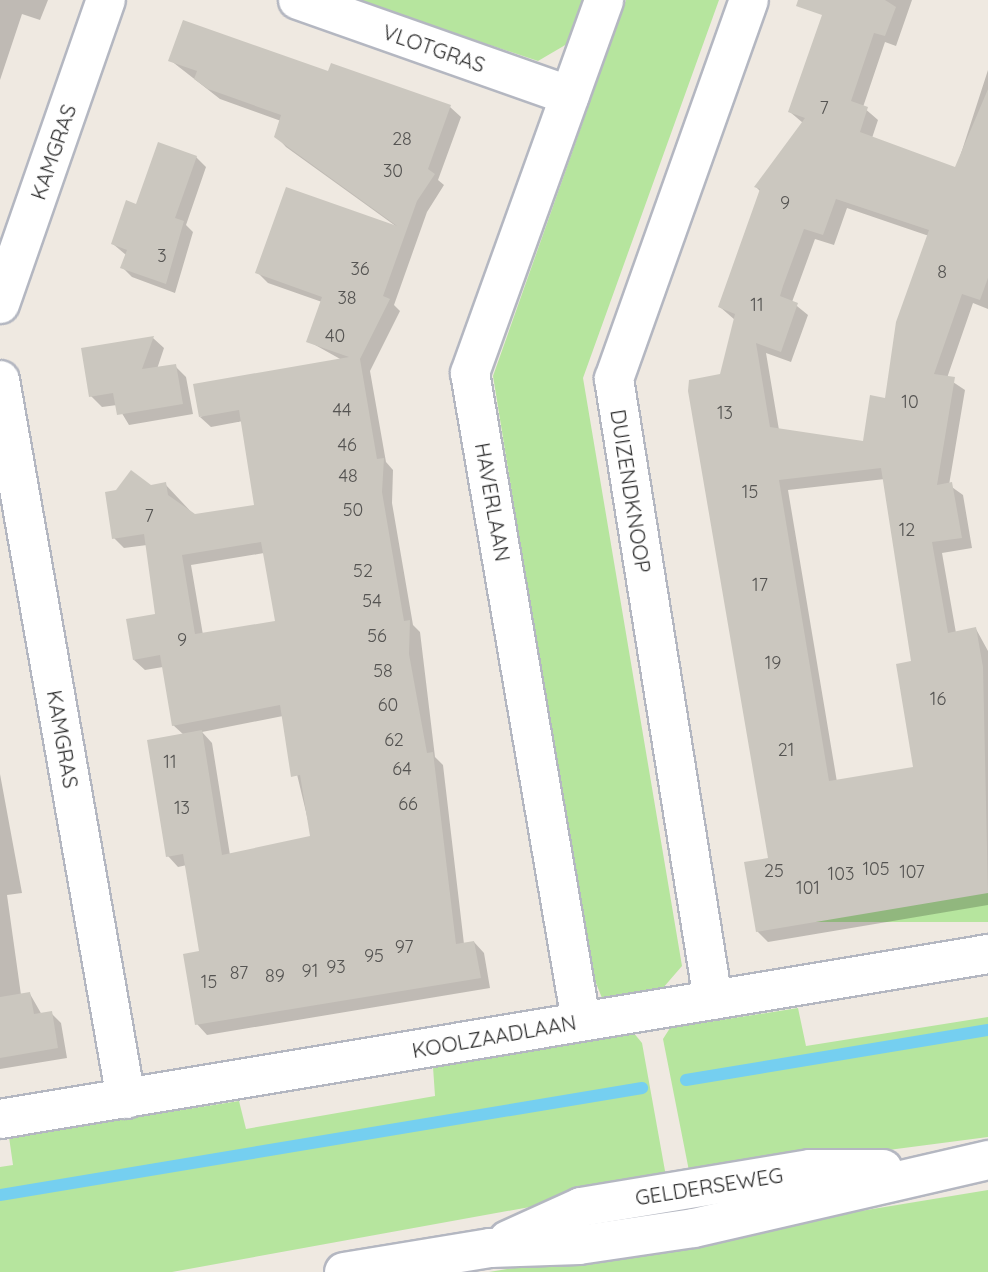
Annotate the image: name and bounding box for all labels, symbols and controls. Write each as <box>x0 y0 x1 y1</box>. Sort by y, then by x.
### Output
street label: VLOTGRAS <box>379 19 489 77</box>
house number: 7 <box>819 97 829 119</box>
street label: KAMGRAS <box>25 101 81 203</box>
house number: 28 <box>392 128 412 150</box>
house number: 30 <box>383 160 403 182</box>
house number: 9 <box>780 192 790 214</box>
house number: 3 <box>157 245 167 267</box>
house number: 36 <box>350 258 370 280</box>
house number: 8 <box>937 261 947 283</box>
house number: 38 <box>337 287 357 309</box>
house number: 11 <box>750 294 764 316</box>
house number: 40 <box>325 325 345 347</box>
house number: 10 <box>901 391 919 413</box>
house number: 44 <box>333 399 351 421</box>
house number: 13 <box>717 402 733 424</box>
street label: DUIZENDKNOOP <box>606 407 656 575</box>
house number: 46 <box>337 434 357 456</box>
street label: HAVERLAAN <box>470 441 516 563</box>
house number: 48 <box>338 465 358 487</box>
house number: 15 <box>742 481 758 503</box>
house number: 50 <box>343 499 363 521</box>
house number: 7 <box>144 505 154 527</box>
house number: 12 <box>899 519 915 541</box>
house number: 52 <box>353 560 373 582</box>
house number: 17 <box>752 574 768 596</box>
house number: 54 <box>362 590 382 612</box>
house number: 56 <box>367 625 387 647</box>
house number: 9 <box>177 629 187 651</box>
house number: 19 <box>765 652 781 674</box>
house number: 58 <box>373 660 393 682</box>
street label: KAMGRAS <box>42 688 84 790</box>
house number: 16 <box>930 688 946 710</box>
house number: 60 <box>378 694 398 716</box>
house number: 62 <box>384 729 404 751</box>
house number: 21 <box>778 739 794 761</box>
house number: 11 <box>163 751 177 773</box>
house number: 64 <box>392 758 412 780</box>
house number: 66 <box>398 793 418 815</box>
house number: 13 <box>174 797 190 819</box>
house number: 105 <box>862 858 890 880</box>
house number: 25 <box>764 860 784 882</box>
house number: 107 <box>899 861 925 883</box>
house number: 103 <box>828 863 854 885</box>
house number: 101 <box>796 877 820 899</box>
house number: 97 <box>395 936 413 958</box>
house number: 95 <box>364 945 384 967</box>
house number: 93 <box>326 956 346 978</box>
house number: 91 <box>302 960 318 982</box>
house number: 87 <box>230 962 248 984</box>
house number: 89 <box>265 965 285 987</box>
house number: 15 <box>201 971 217 993</box>
street label: KOOLZAADLAAN <box>410 1009 578 1063</box>
street label: GELDERSEWEG <box>633 1162 785 1210</box>

